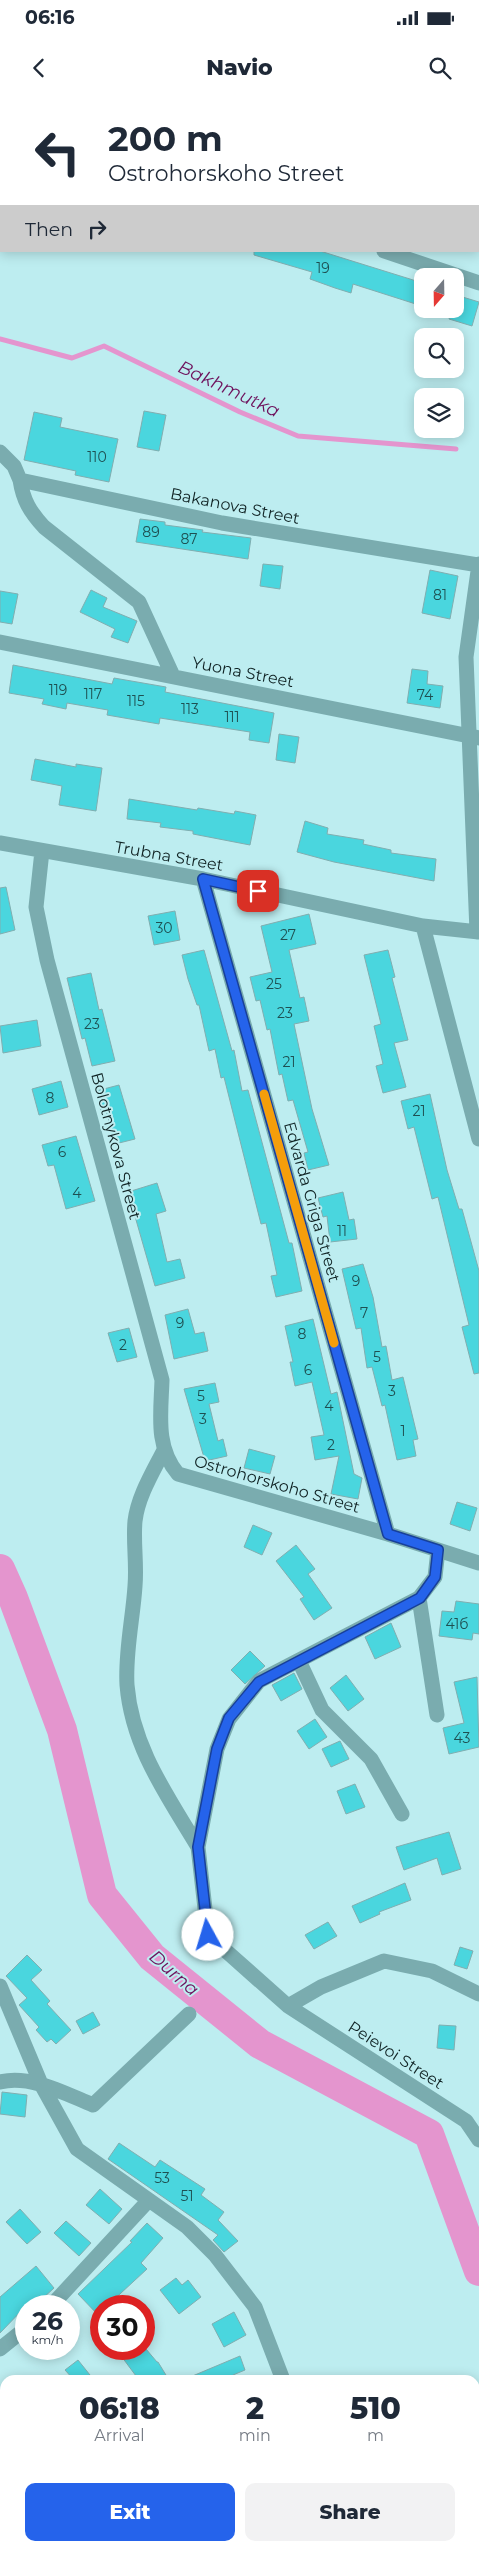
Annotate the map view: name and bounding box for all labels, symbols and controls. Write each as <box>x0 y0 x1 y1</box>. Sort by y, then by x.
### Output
text: 06:16 <box>25 6 75 29</box>
icon: back <box>25 54 53 82</box>
text: Navio <box>206 54 273 81</box>
icon: search <box>426 54 454 82</box>
text: 200 m <box>108 117 223 160</box>
icon: left <box>25 120 90 185</box>
text: Ostrohorskoho Street <box>108 160 344 187</box>
icon: right <box>83 215 111 243</box>
text: Then <box>25 218 73 241</box>
house number: 19 <box>316 259 330 277</box>
north arrow <box>414 268 464 318</box>
map controls <box>414 268 464 438</box>
button: search <box>414 328 464 378</box>
water label: Bakhmutka <box>175 356 283 422</box>
button: layers <box>414 388 464 438</box>
house number: 110 <box>87 448 107 466</box>
street label: Bakanova Street <box>169 484 302 528</box>
house number: 89 <box>142 523 160 541</box>
house number: 87 <box>180 530 198 548</box>
house number: 81 <box>433 586 447 604</box>
street label: Yuona Street <box>191 653 296 691</box>
house number: 119 <box>49 681 67 699</box>
house number: 117 <box>84 685 102 703</box>
house number: 74 <box>417 686 434 704</box>
house number: 115 <box>127 692 145 710</box>
house number: 113 <box>181 700 199 718</box>
house number: 111 <box>224 708 240 726</box>
street label: Trubna Street <box>113 837 225 875</box>
pin <box>237 870 279 912</box>
icon: arrive <box>244 877 272 905</box>
house number: 30 <box>155 919 173 937</box>
house number: 27 <box>280 926 296 944</box>
house number: 25 <box>266 975 282 993</box>
house number: 23 <box>277 1004 293 1022</box>
house number: 23 <box>84 1015 100 1033</box>
house number: 21 <box>282 1053 296 1071</box>
street label: Bolotnykova Street <box>87 1070 145 1222</box>
house number: 8 <box>46 1089 55 1107</box>
house number: 21 <box>412 1102 426 1120</box>
street label: Edvarda Griga Street <box>280 1120 344 1285</box>
house number: 6 <box>58 1143 67 1161</box>
house number: 4 <box>72 1184 82 1202</box>
house number: 11 <box>337 1222 347 1240</box>
house number: 9 <box>352 1272 360 1290</box>
house number: 7 <box>360 1304 368 1322</box>
house number: 9 <box>176 1314 184 1332</box>
house number: 8 <box>298 1325 307 1343</box>
house number: 2 <box>119 1336 127 1354</box>
house number: 5 <box>373 1348 381 1366</box>
house number: 6 <box>304 1361 313 1379</box>
house number: 3 <box>388 1382 396 1400</box>
house number: 5 <box>197 1387 205 1405</box>
house number: 4 <box>324 1397 334 1415</box>
house number: 3 <box>199 1410 207 1428</box>
house number: 1 <box>400 1422 406 1440</box>
house number: 2 <box>327 1436 335 1454</box>
street label: Ostrohorskoho Street <box>192 1451 363 1517</box>
house number: 41б <box>445 1615 469 1633</box>
house number: 43 <box>454 1729 471 1747</box>
position arrow <box>181 1908 233 1960</box>
water label: Durna <box>145 1946 203 2000</box>
street label: Peievoi Street <box>345 2017 448 2093</box>
house number: 53 <box>154 2169 170 2187</box>
house number: 51 <box>181 2187 193 2205</box>
speed limit sign: 30 <box>90 2295 155 2360</box>
text: 26 <box>32 2306 63 2336</box>
text: km/h <box>31 2332 64 2347</box>
text: 06:18 <box>79 2390 160 2427</box>
text: 2 <box>246 2390 264 2427</box>
text: 510 <box>350 2390 401 2427</box>
text: Arrival <box>94 2426 145 2445</box>
text: min <box>239 2426 271 2445</box>
text: m <box>367 2426 384 2445</box>
button: Exit <box>25 2483 235 2541</box>
button: Share <box>245 2483 455 2541</box>

